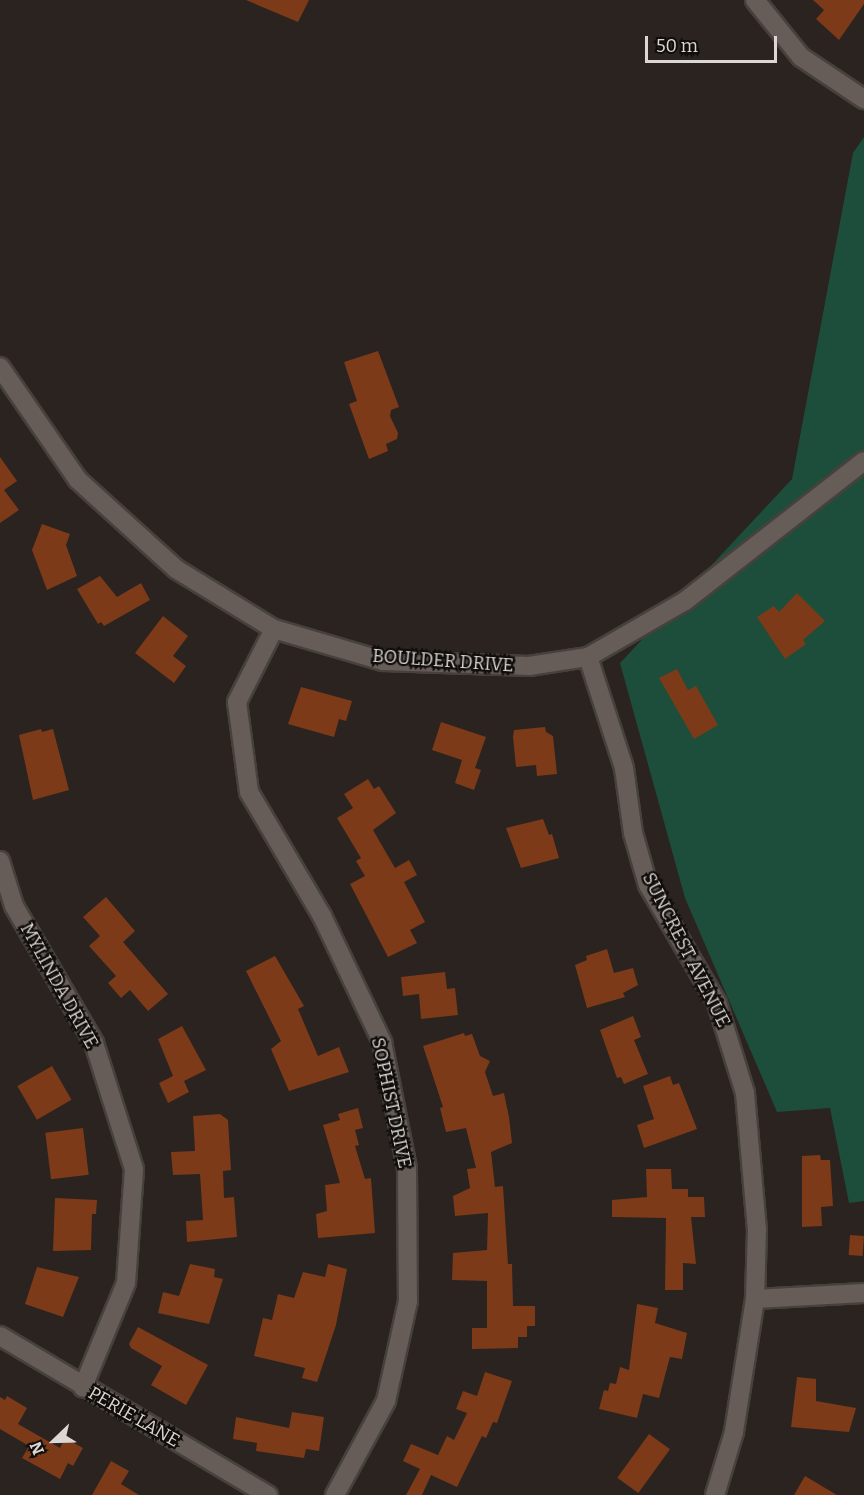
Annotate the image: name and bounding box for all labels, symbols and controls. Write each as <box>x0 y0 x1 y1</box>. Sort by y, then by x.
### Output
scale bar <box>648 24 780 62</box>
text: 50 m <box>656 35 698 57</box>
street label: BOULDER DRIVE <box>372 645 514 677</box>
street label: SUNCREST AVENUE <box>638 869 734 1031</box>
street label: MYLINDA DRIVE <box>16 920 102 1052</box>
street label: SOPHIST DRIVE <box>367 1036 415 1170</box>
street label: PERIE LANE <box>85 1382 183 1452</box>
north arrow <box>24 1411 84 1471</box>
text: N <box>26 1439 48 1458</box>

